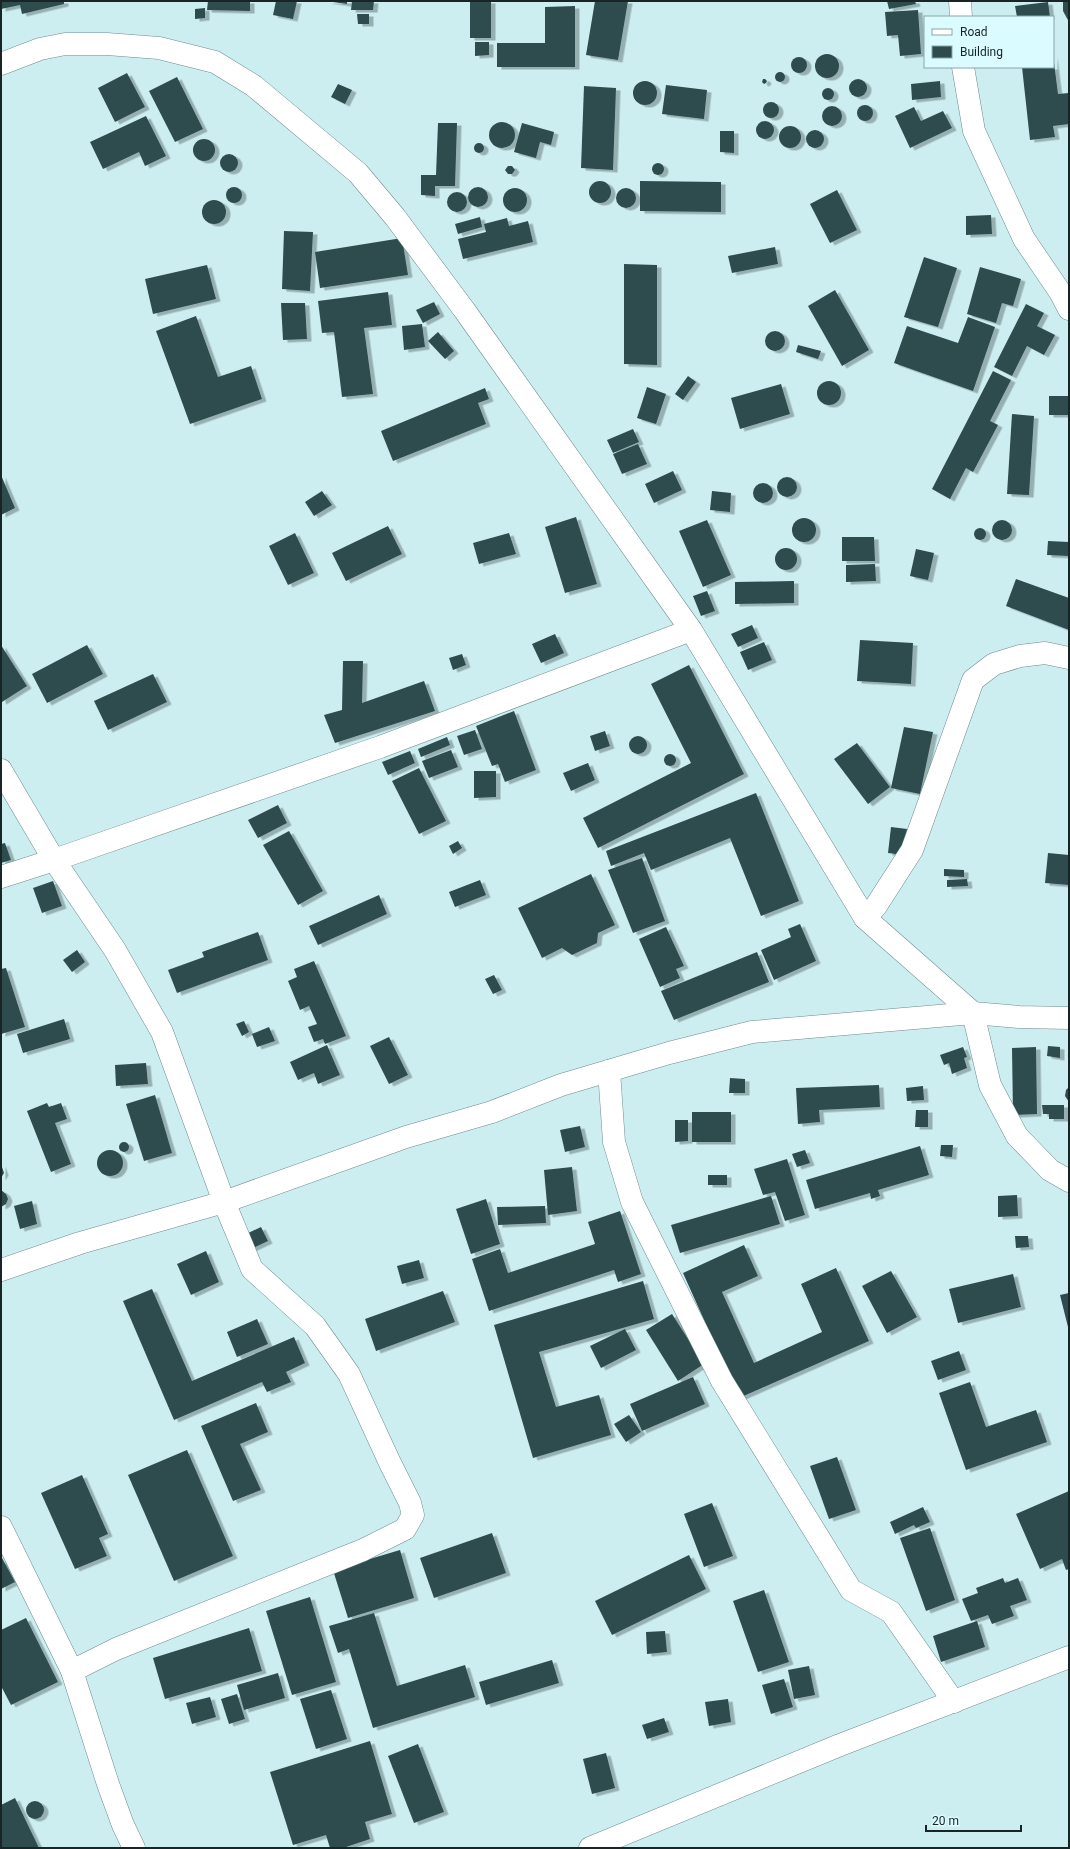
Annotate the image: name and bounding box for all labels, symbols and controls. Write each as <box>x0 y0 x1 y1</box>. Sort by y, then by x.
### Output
legend <box>924 16 1054 68</box>
text: Road <box>960 25 988 39</box>
text: Building <box>960 45 1003 59</box>
scale bar <box>926 1807 1021 1833</box>
text: 20 m <box>932 1814 959 1828</box>

